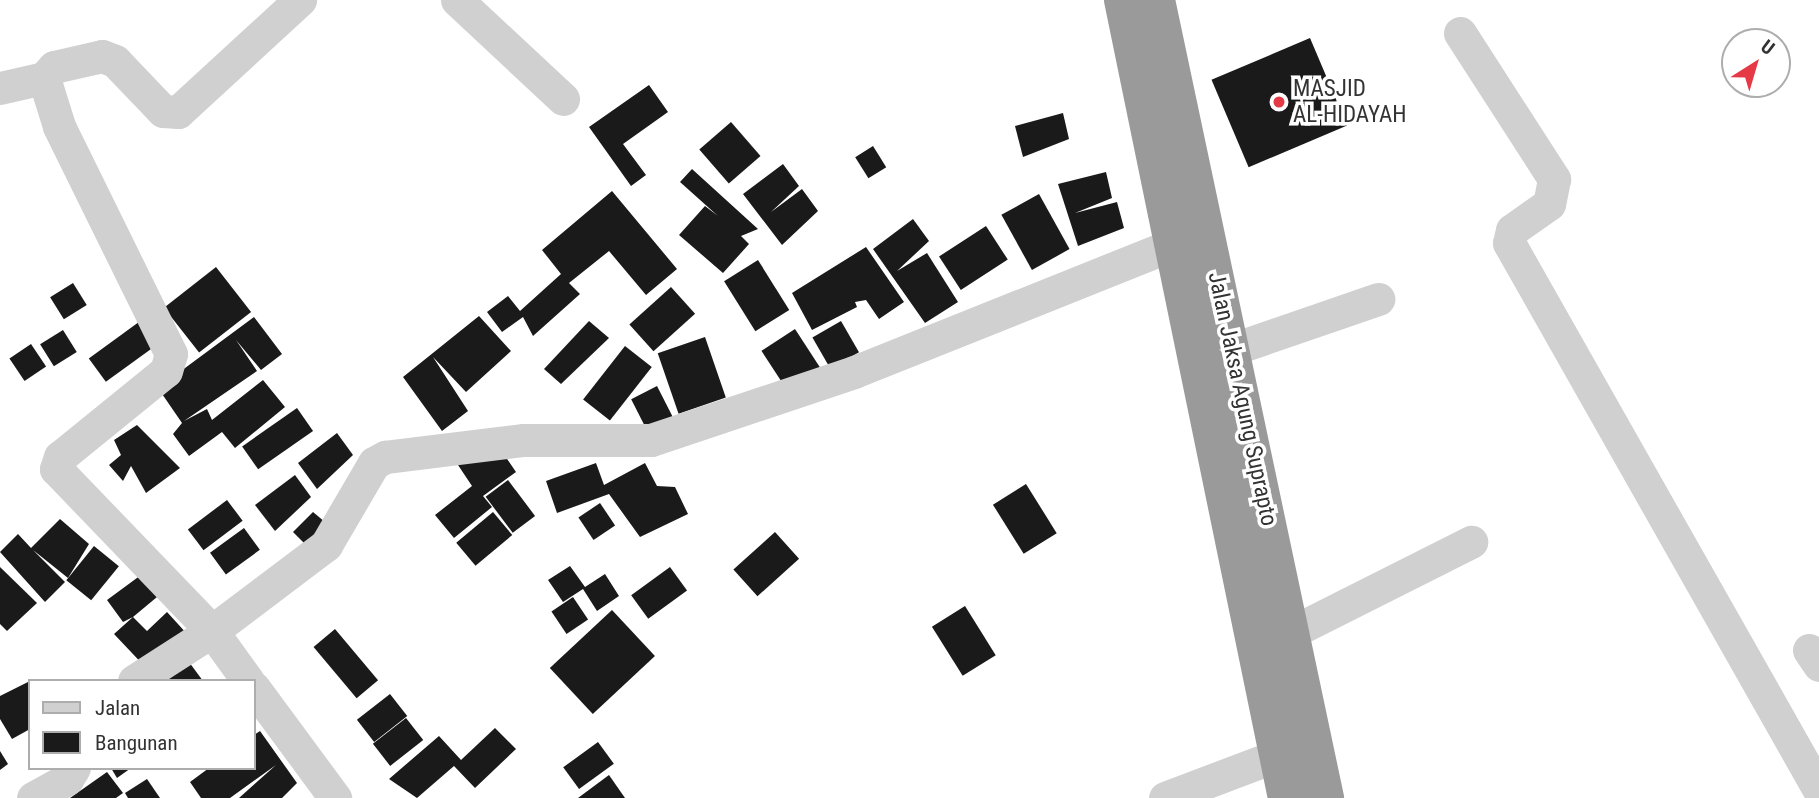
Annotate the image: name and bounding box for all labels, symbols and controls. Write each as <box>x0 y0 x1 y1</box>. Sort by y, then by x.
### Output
north arrow <box>1721 28 1791 98</box>
text: U <box>1756 35 1779 60</box>
place label: MASJID AL-HIDAYAH <box>1293 75 1407 129</box>
marker: MASJID AL-HIDAYAH <box>1271 94 1287 110</box>
street label: Jalan Jaksa Agung Suprapto <box>1202 269 1282 529</box>
legend <box>28 679 256 770</box>
text: Jalan <box>95 696 140 720</box>
text: Bangunan <box>95 731 178 755</box>

